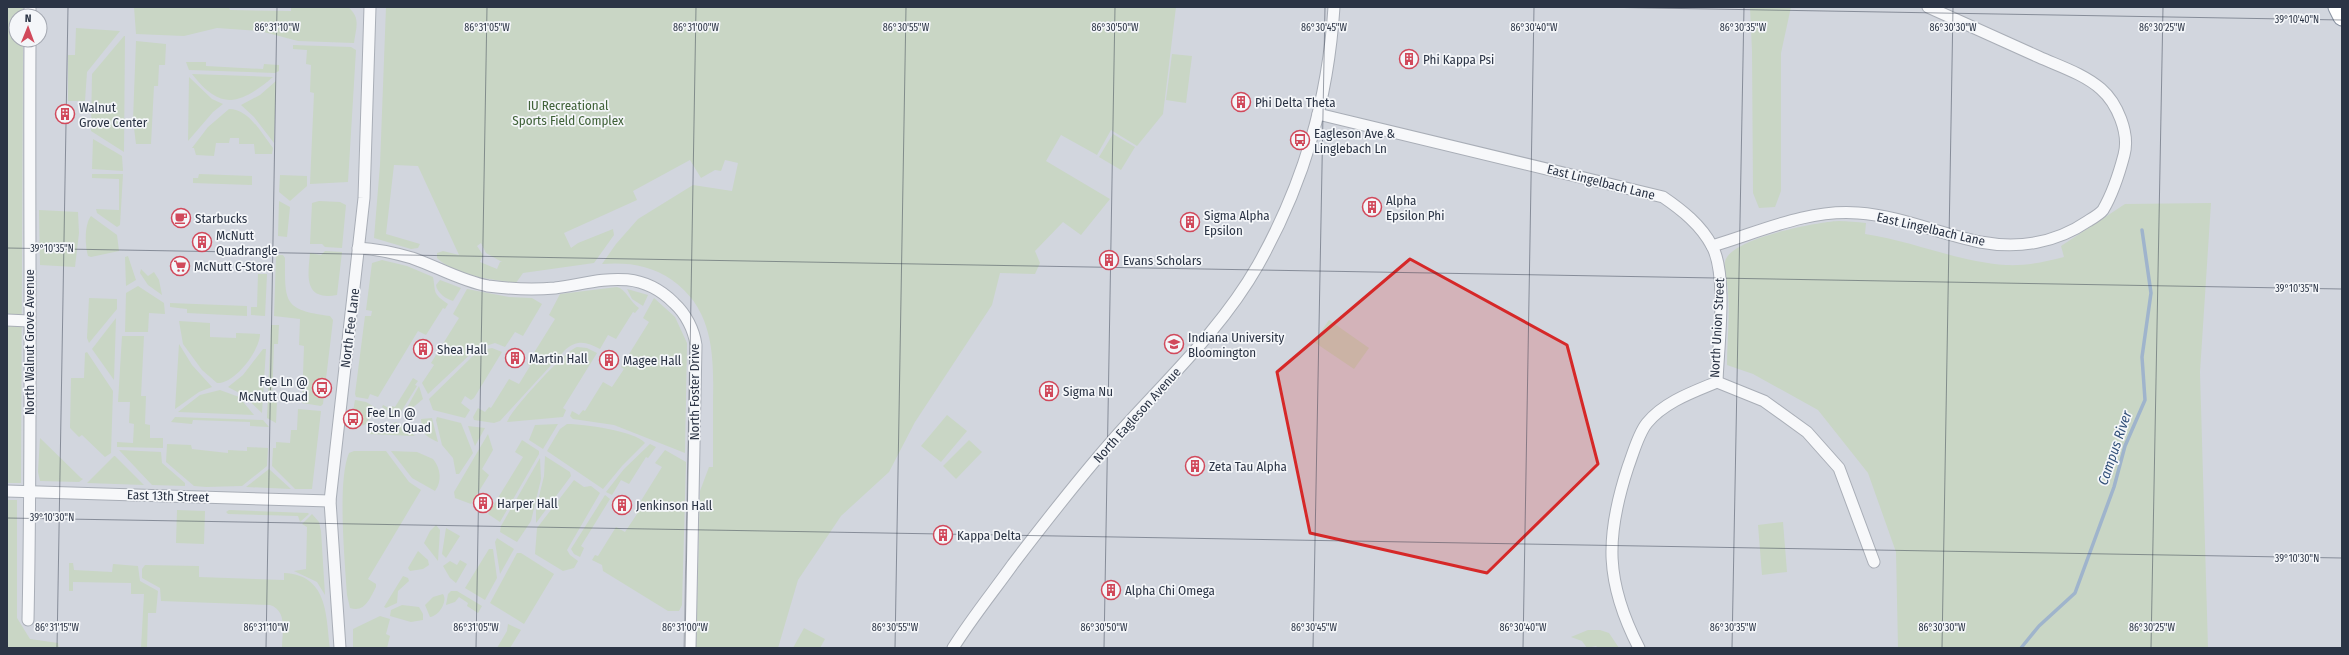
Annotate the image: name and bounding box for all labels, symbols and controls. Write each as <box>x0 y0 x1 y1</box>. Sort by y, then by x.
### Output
north arrow <box>8 8 48 48</box>
text: N <box>25 12 32 25</box>
text: 39°10'40"N <box>2275 14 2319 26</box>
text: 86°31'10"W <box>254 22 300 34</box>
text: 86°31'05"W <box>464 22 510 34</box>
text: 86°31'00"W <box>673 22 720 34</box>
text: 86°30'55"W <box>883 22 930 34</box>
text: 86°30'50"W <box>1091 22 1139 34</box>
text: 86°30'45"W <box>1301 22 1348 34</box>
text: 86°30'40"W <box>1510 22 1558 34</box>
text: 86°30'35"W <box>1720 22 1767 34</box>
text: 86°30'30"W <box>1929 22 1977 34</box>
text: 86°30'25"W <box>2139 22 2186 34</box>
building icon: Phi Kappa Psi <box>1398 48 1420 70</box>
place label: Phi Kappa Psi <box>1423 52 1494 67</box>
building icon: Phi Delta Theta <box>1230 91 1252 113</box>
place label: Phi Delta Theta <box>1255 95 1336 110</box>
park label: IU Recreational Sports Field Complex <box>512 98 624 128</box>
place label: Walnut Grove Center <box>79 100 148 130</box>
building icon: Walnut Grove Center <box>54 103 76 125</box>
place label: Eagleson Ave & Linglebach Ln <box>1314 126 1395 156</box>
bus stop icon: Eagleson Ave & Linglebach Ln <box>1289 129 1311 151</box>
street label: East Lingelbach Lane <box>1545 161 1657 203</box>
place label: Alpha Epsilon Phi <box>1386 193 1445 223</box>
building icon: Alpha Epsilon Phi <box>1361 196 1383 218</box>
cafe icon: Starbucks <box>170 207 192 229</box>
place label: Sigma Alpha Epsilon <box>1204 208 1270 238</box>
street label: East Lingelbach Lane <box>1875 209 1987 249</box>
place label: Starbucks <box>195 211 248 226</box>
building icon: Sigma Alpha Epsilon <box>1179 211 1201 233</box>
place label: McNutt Quadrangle <box>216 228 278 258</box>
building icon: McNutt Quadrangle <box>191 231 213 253</box>
text: 39°10'35"N <box>30 243 74 255</box>
building icon: Evans Scholars <box>1098 249 1120 271</box>
place label: Evans Scholars <box>1123 253 1202 268</box>
supermarket icon: McNutt C-Store <box>169 255 191 277</box>
place label: McNutt C-Store <box>194 259 273 274</box>
street label: North Walnut Grove Avenue <box>22 269 37 415</box>
street label: North Union Street <box>1707 277 1727 378</box>
text: 39°10'35"N <box>2275 283 2319 295</box>
street label: North Fee Lane <box>338 287 362 369</box>
place label: Indiana University Bloomington <box>1188 330 1284 360</box>
school or university icon: Indiana University Bloomington <box>1163 333 1185 355</box>
building icon: Shea Hall <box>412 338 434 360</box>
place label: Shea Hall <box>437 342 488 357</box>
street label: North Foster Drive <box>687 344 702 440</box>
building icon: Martin Hall <box>504 347 526 369</box>
building icon: Magee Hall <box>598 349 620 371</box>
place label: Martin Hall <box>529 351 588 366</box>
place label: Magee Hall <box>623 353 682 368</box>
street label: North Eagleson Avenue <box>1090 364 1184 466</box>
place label: Fee Ln @ McNutt Quad <box>239 374 308 404</box>
bus stop icon: Fee Ln @ McNutt Quad <box>311 377 333 399</box>
building icon: Sigma Nu <box>1038 380 1060 402</box>
place label: Sigma Nu <box>1063 384 1113 399</box>
place label: Fee Ln @ Foster Quad <box>367 405 431 435</box>
bus stop icon: Fee Ln @ Foster Quad <box>342 408 364 430</box>
water label: Campus River <box>2094 408 2136 487</box>
building icon: Zeta Tau Alpha <box>1184 455 1206 477</box>
place label: Zeta Tau Alpha <box>1209 459 1287 474</box>
street label: East 13th Street <box>127 487 210 505</box>
building icon: Harper Hall <box>472 492 494 514</box>
building icon: Jenkinson Hall <box>611 494 633 516</box>
place label: Harper Hall <box>497 496 558 511</box>
place label: Jenkinson Hall <box>636 498 713 513</box>
text: 39°10'30"N <box>30 512 74 524</box>
building icon: Kappa Delta <box>932 524 954 546</box>
place label: Kappa Delta <box>957 528 1021 543</box>
text: 39°10'30"N <box>2275 553 2319 565</box>
building icon: Alpha Chi Omega <box>1100 579 1122 601</box>
place label: Alpha Chi Omega <box>1125 583 1215 598</box>
text: 86°31'15"W <box>35 622 80 634</box>
text: 86°31'10"W <box>243 622 289 634</box>
text: 86°31'05"W <box>453 622 499 634</box>
text: 86°31'00"W <box>662 622 709 634</box>
text: 86°30'55"W <box>872 622 919 634</box>
text: 86°30'50"W <box>1080 622 1128 634</box>
text: 86°30'45"W <box>1291 622 1338 634</box>
text: 86°30'40"W <box>1499 622 1547 634</box>
text: 86°30'35"W <box>1710 622 1757 634</box>
text: 86°30'30"W <box>1918 622 1966 634</box>
text: 86°30'25"W <box>2129 622 2176 634</box>

